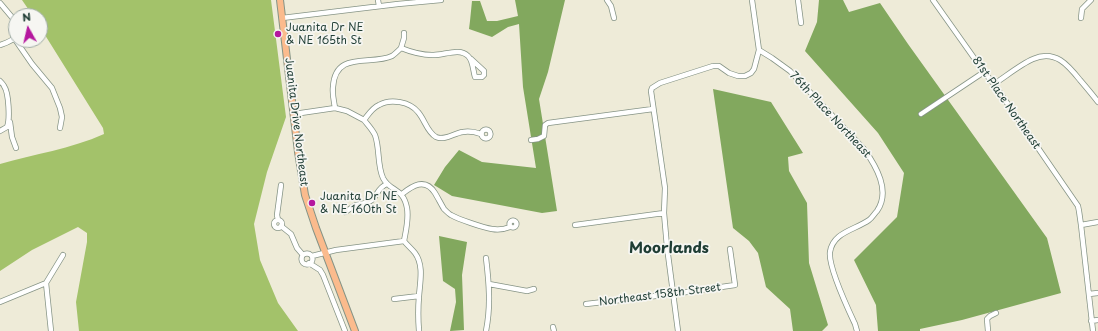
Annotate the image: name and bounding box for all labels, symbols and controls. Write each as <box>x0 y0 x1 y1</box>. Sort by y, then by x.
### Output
north arrow <box>8 8 48 48</box>
text: N <box>21 8 32 26</box>
place label: Juanita Dr NE & NE 165th St <box>286 21 363 47</box>
marker: Juanita Dr NE & NE 165th St <box>273 29 283 39</box>
street label: 81st Place Northeast <box>969 54 1043 152</box>
street label: Juanita Drive Northeast <box>282 57 310 187</box>
street label: 76th Place Northeast <box>787 69 873 161</box>
place label: Juanita Dr NE & NE 160th St <box>320 190 397 216</box>
marker: Juanita Dr NE & NE 160th St <box>307 198 317 208</box>
district label: Moorlands <box>629 240 709 258</box>
street label: Northeast 158th Street <box>598 281 722 309</box>

